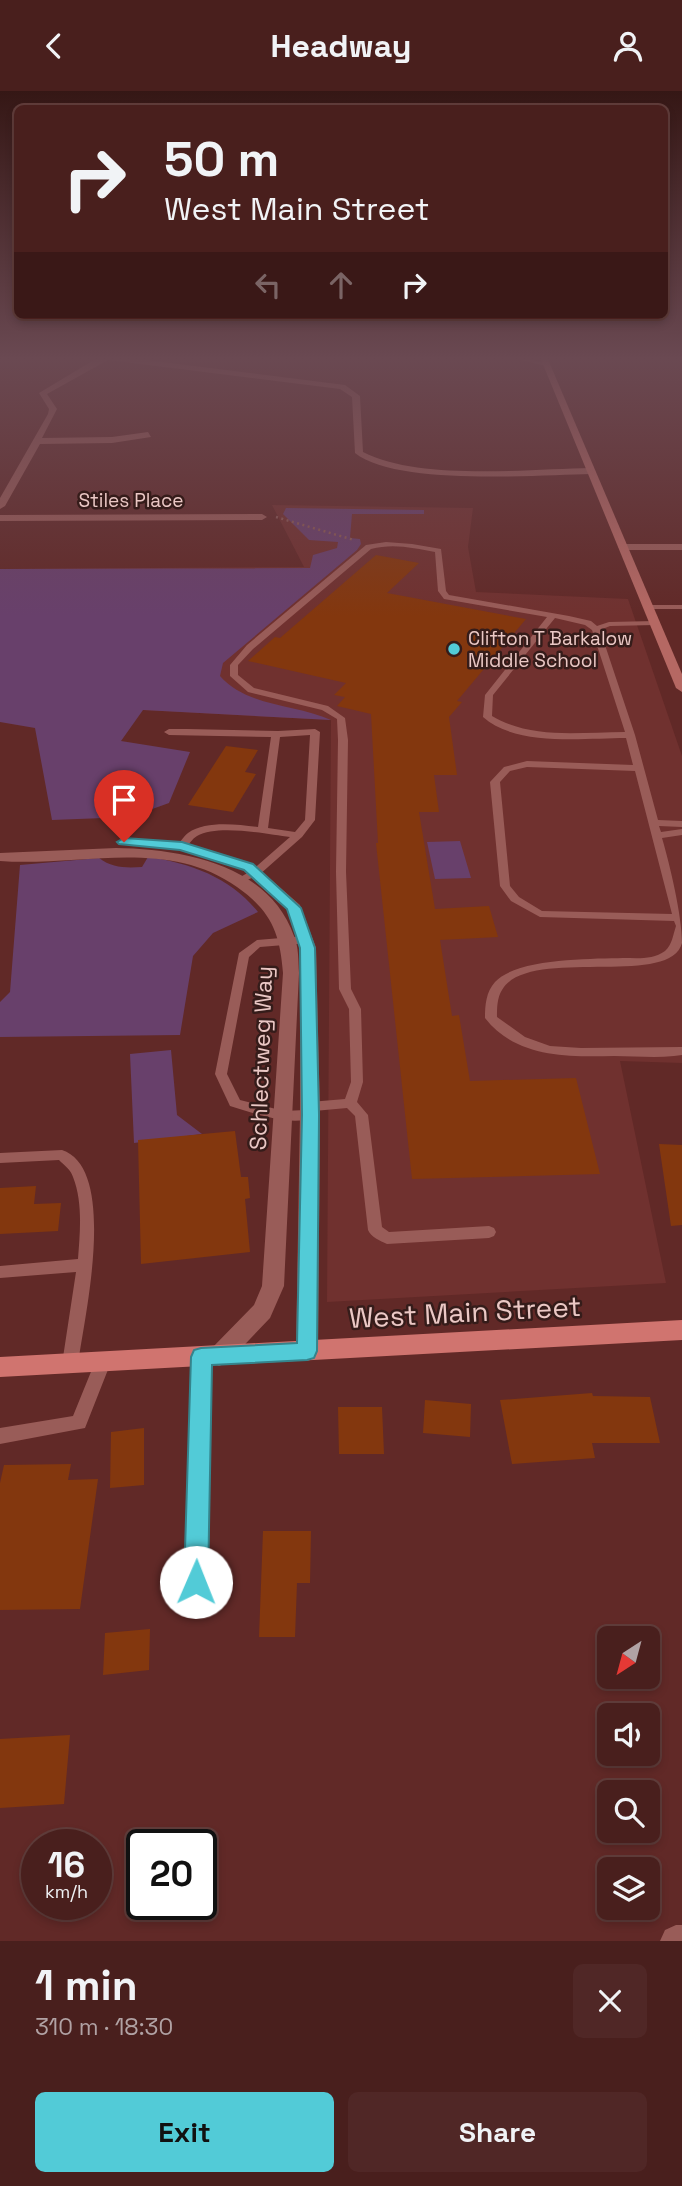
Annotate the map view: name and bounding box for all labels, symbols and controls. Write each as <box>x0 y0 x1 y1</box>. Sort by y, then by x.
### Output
text: Headway <box>271 26 411 66</box>
icon: back <box>35 27 73 65</box>
icon: person <box>609 27 647 65</box>
text: 50 m <box>164 128 279 190</box>
icon: right <box>49 133 140 224</box>
text: West Main Street <box>164 189 430 229</box>
icon: left <box>249 266 287 304</box>
icon: ahead <box>322 266 360 304</box>
icon: right <box>395 266 433 304</box>
street label: Stiles Place <box>78 488 184 513</box>
place label: Clifton T Barkalow Middle School <box>468 626 632 673</box>
marker: Clifton T Barkalow Middle School <box>446 641 462 657</box>
pin <box>94 770 154 842</box>
icon: arrive <box>105 781 143 819</box>
street label: Schlectweg Way <box>243 965 279 1151</box>
street label: West Main Street <box>348 1288 582 1336</box>
position arrow <box>159 1545 233 1619</box>
north arrow <box>597 1626 660 1689</box>
map controls <box>597 1626 660 1920</box>
button: sound <box>597 1703 660 1766</box>
button: search <box>597 1780 660 1843</box>
speed limit sign: 20 <box>126 1829 217 1920</box>
text: 16 <box>48 1843 85 1887</box>
button: layers <box>597 1857 660 1920</box>
text: km/h <box>45 1880 88 1903</box>
text: 1 min <box>35 1959 138 2012</box>
button: close <box>573 1964 647 2038</box>
text: 310 m · 18:30 <box>35 2012 173 2042</box>
button: Exit <box>35 2092 334 2172</box>
button: Share <box>348 2092 647 2172</box>

